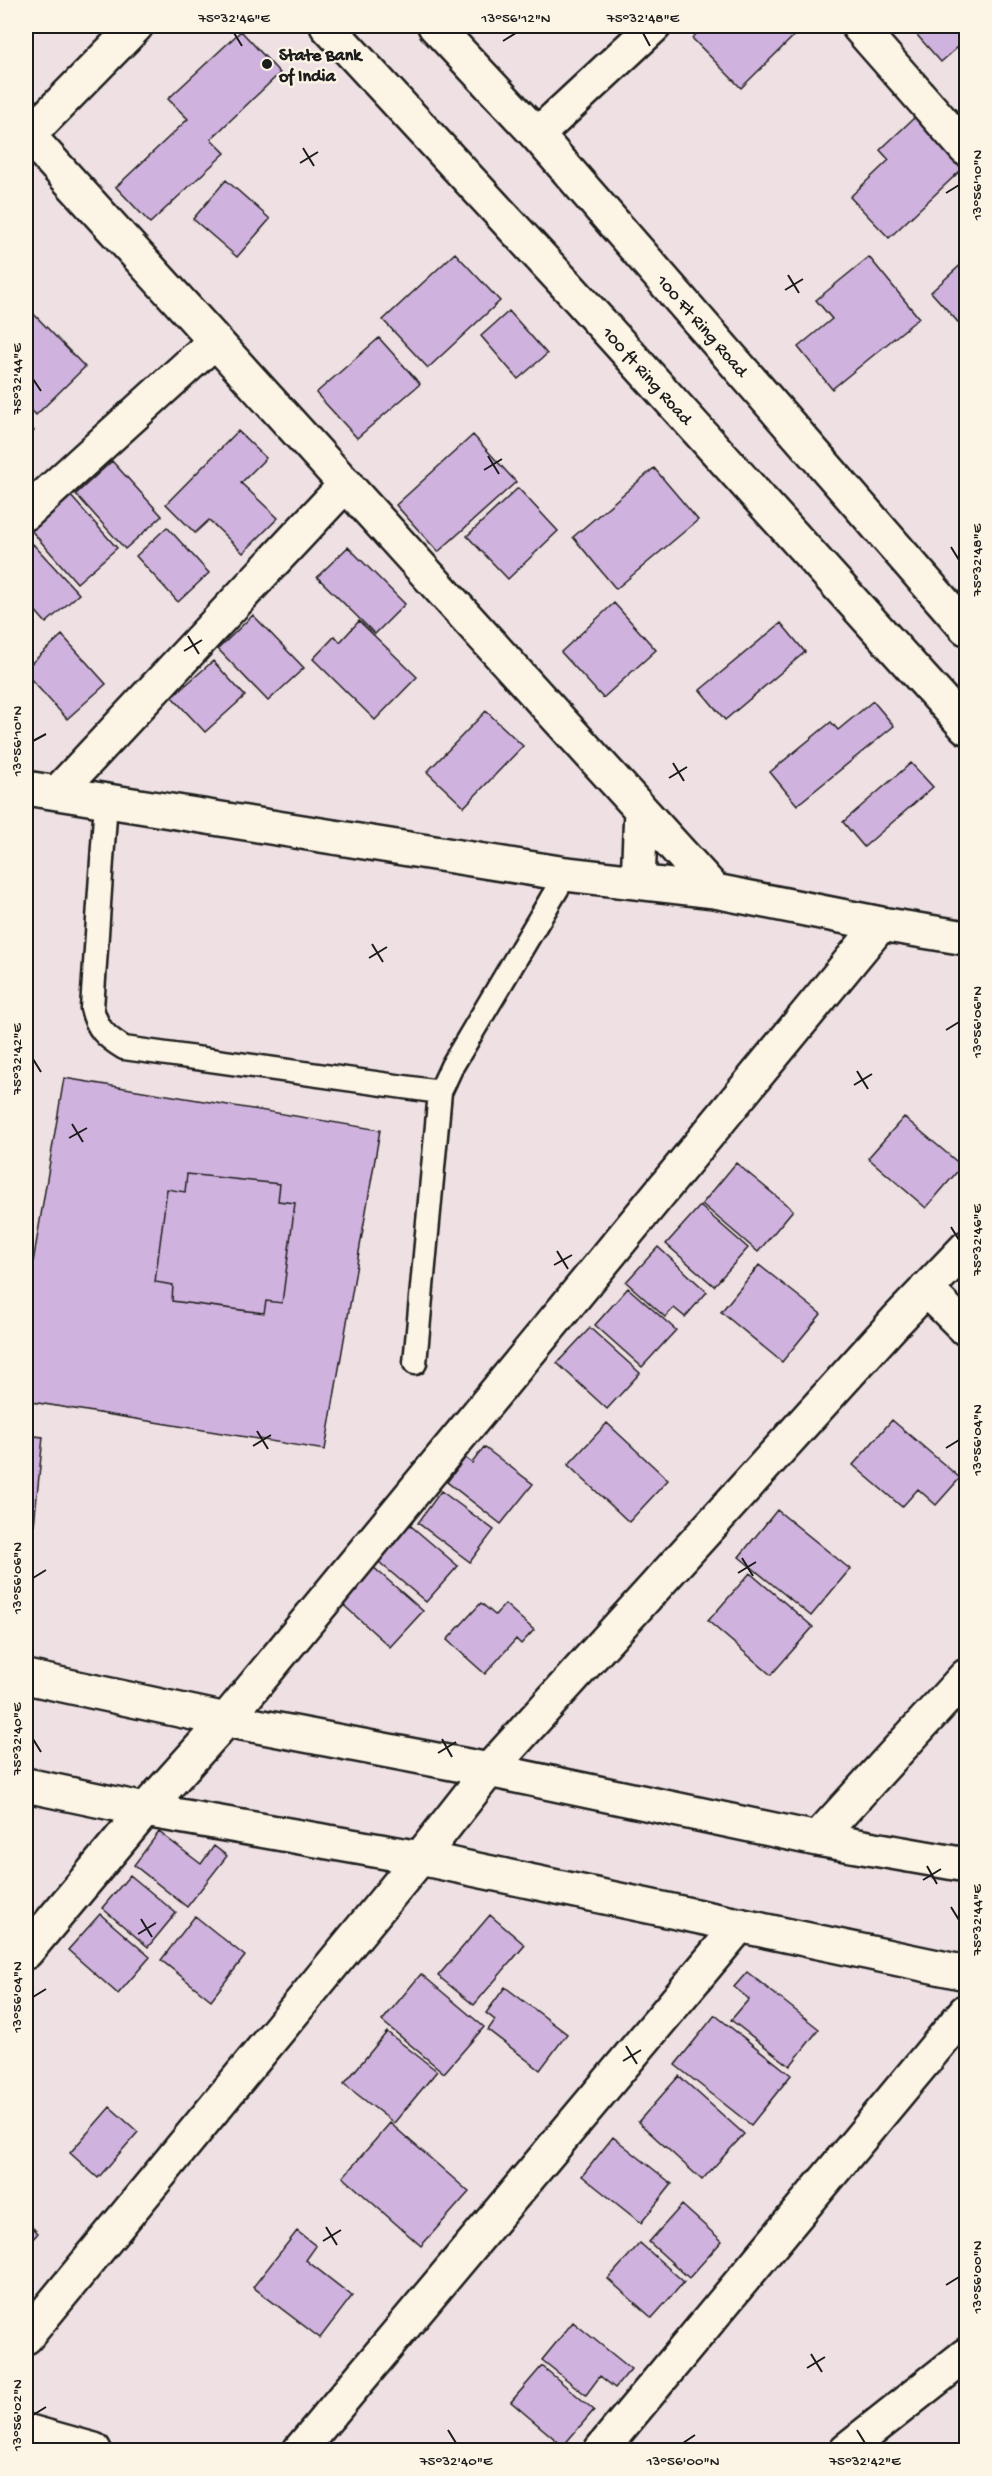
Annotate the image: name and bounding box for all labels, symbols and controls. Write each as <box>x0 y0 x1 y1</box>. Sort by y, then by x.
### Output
text: 75°32'46"E <box>197 10 270 28</box>
text: 13°56'12"N <box>480 10 551 28</box>
text: 75°32'48"E <box>606 10 680 28</box>
place label: State Bank of India <box>278 46 363 88</box>
marker: State Bank of India <box>260 57 274 71</box>
text: 13°56'10"N <box>969 150 987 221</box>
street label: 100 Ft Ring Road <box>650 271 752 383</box>
street label: 100 ft Ring Road <box>596 323 697 431</box>
text: 75°32'44"E <box>9 343 27 416</box>
text: 75°32'48"E <box>969 523 987 597</box>
text: 13°56'10"N <box>9 706 27 777</box>
text: 13°56'06"N <box>969 986 987 1059</box>
text: 75°32'42"E <box>9 1023 27 1096</box>
text: 75°32'46"E <box>969 1204 987 1277</box>
text: 13°56'04"N <box>969 1404 987 1477</box>
text: 13°56'06"N <box>9 1542 27 1615</box>
text: 75°32'40"E <box>9 1702 27 1776</box>
text: 75°32'44"E <box>969 1884 987 1957</box>
text: 13°56'04"N <box>9 1961 27 2034</box>
text: 13°56'00"N <box>969 2240 987 2314</box>
text: 13°56'02"N <box>9 2379 27 2452</box>
text: 75°32'40"E <box>419 2453 493 2471</box>
text: 13°56'00"N <box>646 2453 720 2471</box>
text: 75°32'42"E <box>828 2453 901 2471</box>

